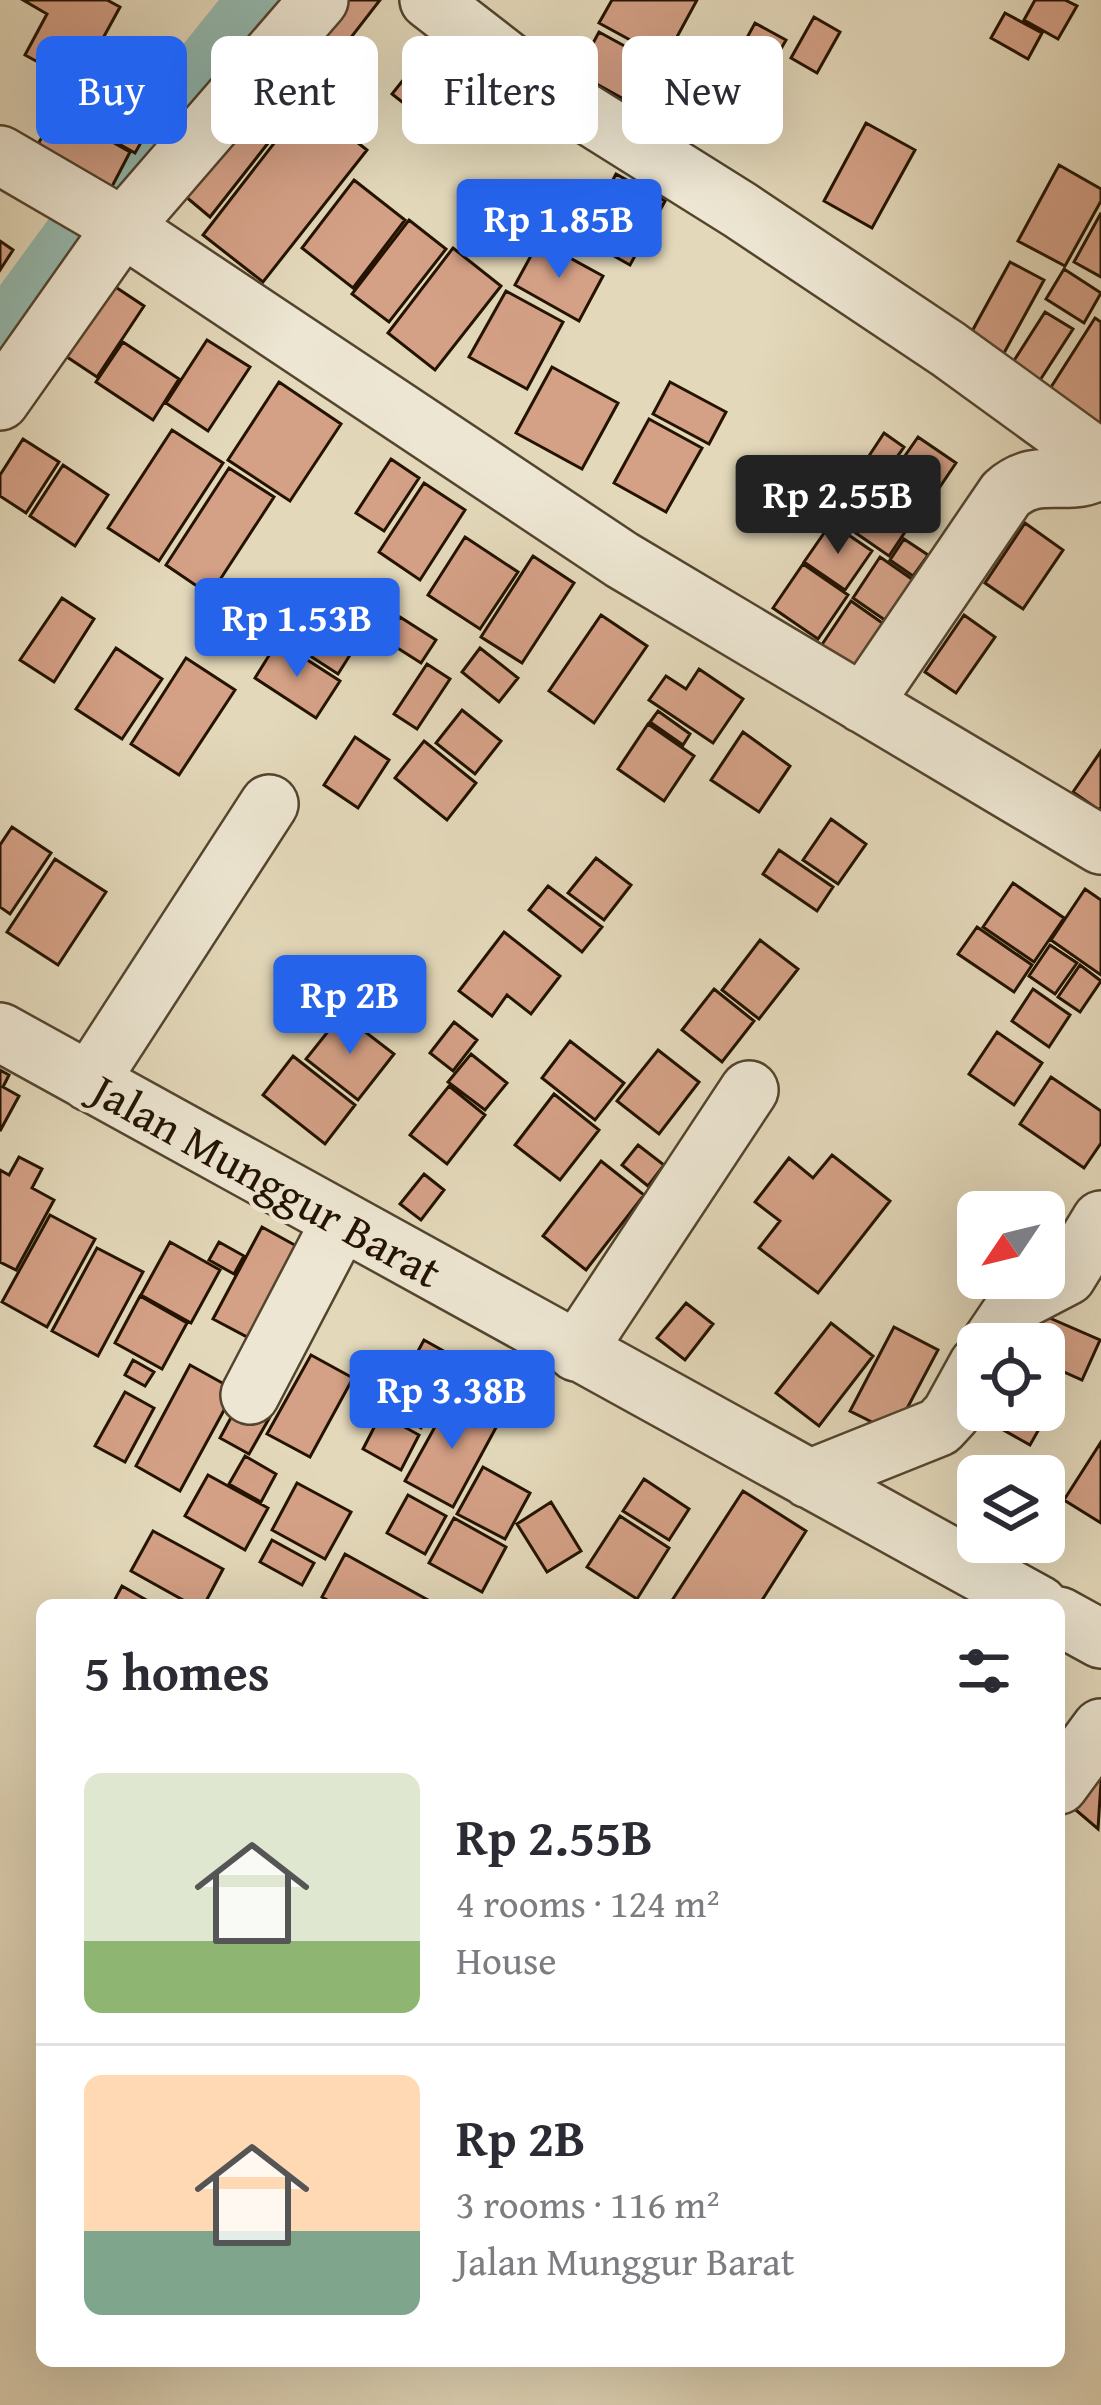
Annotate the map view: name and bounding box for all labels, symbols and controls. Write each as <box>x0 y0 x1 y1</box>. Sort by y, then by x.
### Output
chip: Buy <box>36 36 187 144</box>
chip: Rent <box>211 36 378 144</box>
chip: Filters <box>402 36 598 144</box>
chip: New <box>622 36 783 144</box>
pin: Rp 1.85B <box>435 179 683 281</box>
text: Rp 1.85B <box>484 189 634 246</box>
pin: Rp 2.55B <box>714 455 962 557</box>
text: Rp 2.55B <box>763 465 913 522</box>
pin: Rp 1.53B <box>173 578 421 680</box>
text: Rp 1.53B <box>222 588 372 645</box>
pin: Rp 2B <box>266 955 434 1057</box>
text: Rp 2B <box>300 965 400 1022</box>
street label: Jalan Munggur Barat <box>76 1054 454 1303</box>
north arrow <box>957 1191 1065 1299</box>
map controls <box>957 1191 1065 1563</box>
button: locate <box>957 1323 1065 1431</box>
pin: Rp 3.38B <box>328 1350 576 1452</box>
text: Rp 3.38B <box>377 1360 527 1417</box>
button: layers <box>957 1455 1065 1563</box>
text: 5 homes <box>84 1634 270 1709</box>
icon: filters <box>951 1638 1017 1704</box>
text: Rp 2.55B <box>456 1799 653 1874</box>
icon: home <box>180 1821 324 1965</box>
text: 4 rooms · 124 m² <box>456 1874 720 1931</box>
text: House <box>456 1931 557 1988</box>
text: Rp 2B <box>456 2100 586 2175</box>
icon: home <box>180 2123 324 2267</box>
text: 3 rooms · 116 m² <box>456 2175 720 2232</box>
text: Jalan Munggur Barat <box>456 2232 795 2289</box>

